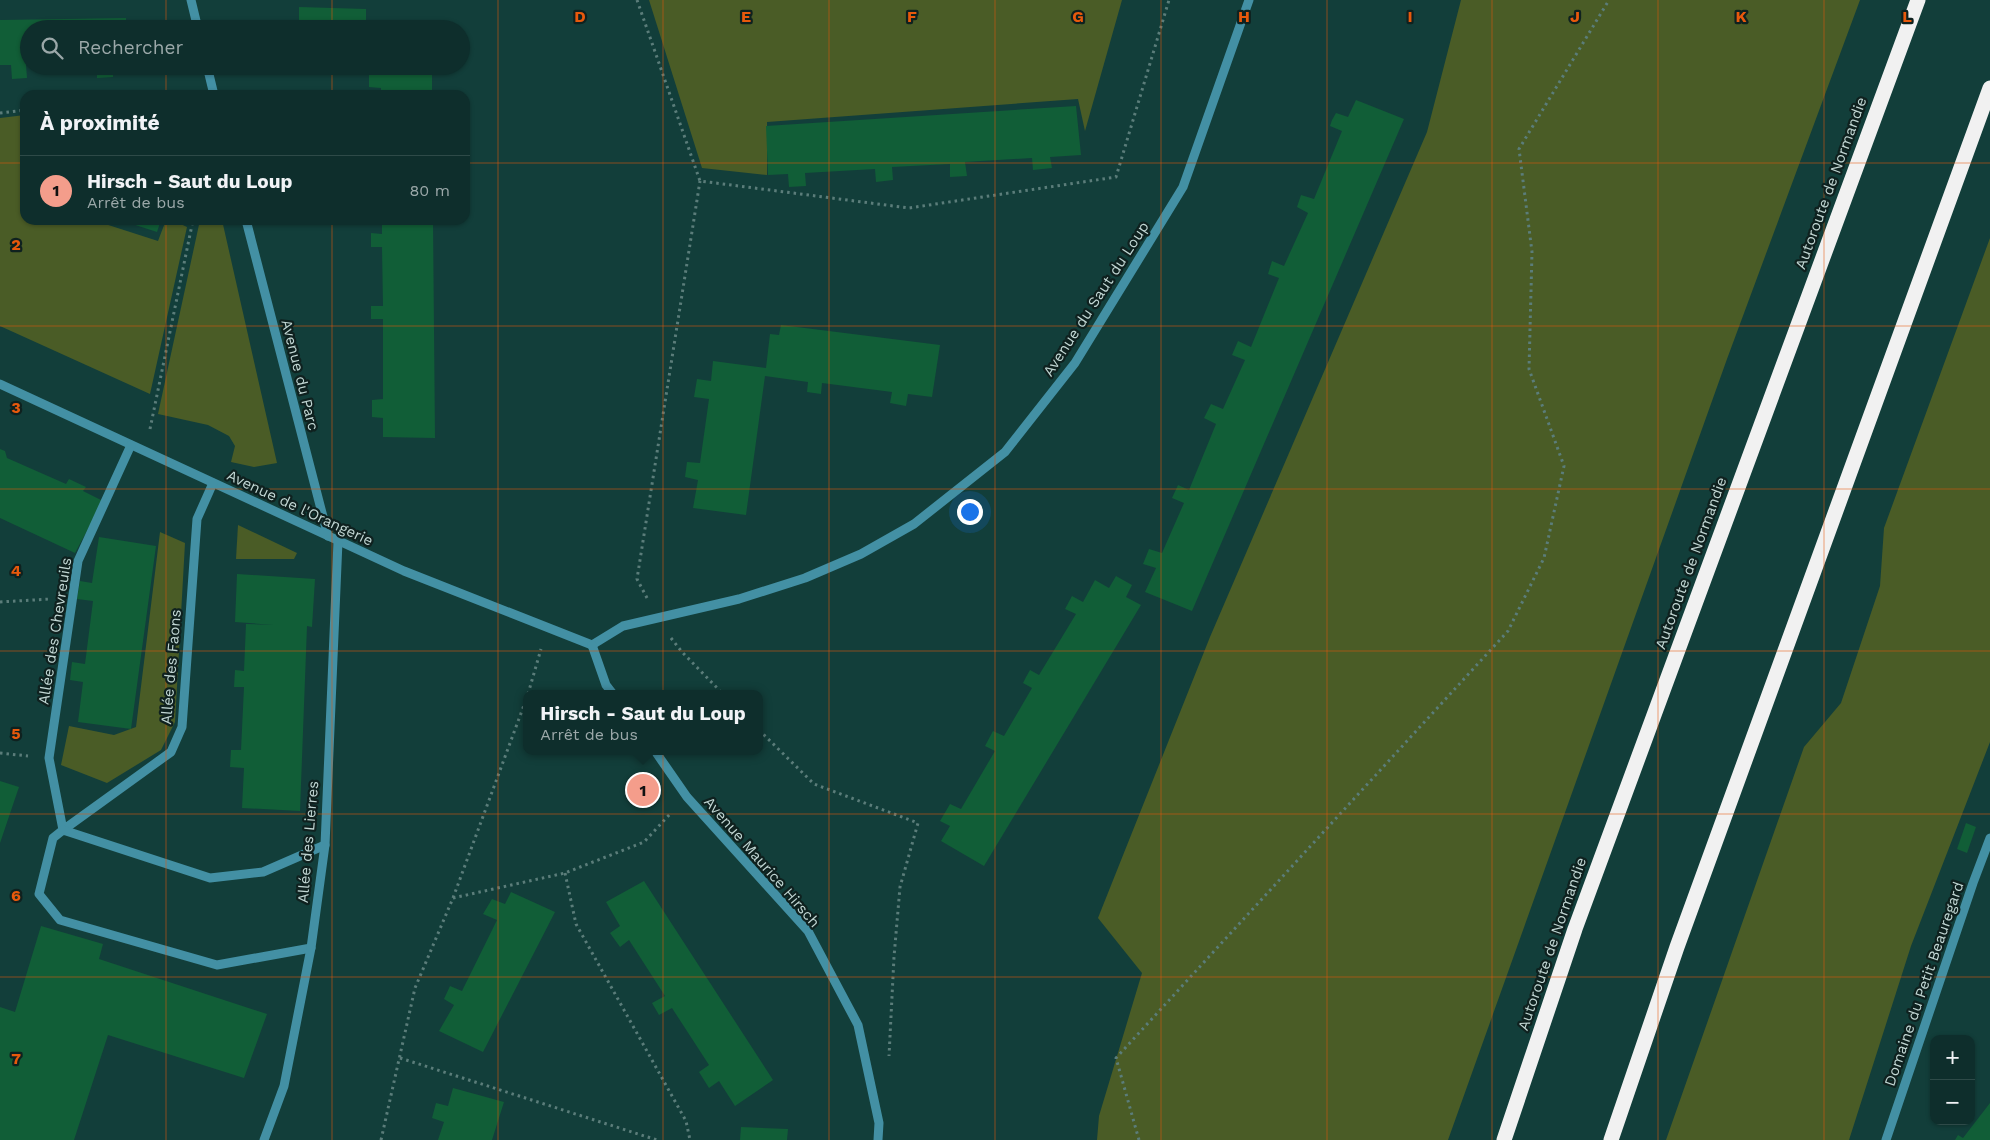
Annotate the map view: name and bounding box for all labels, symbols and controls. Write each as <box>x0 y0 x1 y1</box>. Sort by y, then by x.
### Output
text: D <box>574 7 586 26</box>
text: E <box>741 7 751 26</box>
text: F <box>907 7 917 26</box>
text: G <box>1072 7 1084 26</box>
text: H <box>1238 7 1250 26</box>
text: I <box>1407 7 1413 26</box>
text: J <box>1570 7 1580 26</box>
text: K <box>1735 7 1747 26</box>
text: L <box>1902 7 1912 26</box>
search box <box>20 20 470 75</box>
icon: search <box>38 34 66 62</box>
text: Rechercher <box>78 36 183 59</box>
street label: Autoroute de Normandie <box>1791 94 1871 272</box>
text: À proximité <box>40 110 160 135</box>
text: Hirsch - Saut du Loup <box>87 170 292 193</box>
text: 1 <box>53 181 59 200</box>
text: 80 m <box>409 181 450 200</box>
text: Arrêt de bus <box>87 193 185 212</box>
street label: Avenue du Saut du Loup <box>1039 218 1153 380</box>
text: 2 <box>11 235 21 254</box>
street label: Avenue du Parc <box>277 318 323 432</box>
text: 3 <box>11 398 21 417</box>
street label: Avenue de l'Orangerie <box>224 466 376 550</box>
street label: Autoroute de Normandie <box>1651 474 1731 652</box>
your location <box>957 499 983 525</box>
street label: Allée des Chevreuils <box>34 556 76 706</box>
text: 4 <box>11 561 21 580</box>
street label: Allée des Faons <box>157 609 185 725</box>
popup <box>523 690 763 755</box>
text: Hirsch - Saut du Loup <box>540 702 746 725</box>
text: 5 <box>11 724 21 743</box>
text: Arrêt de bus <box>540 725 638 744</box>
pin: 1 <box>627 771 659 809</box>
street label: Allée des Lierres <box>294 780 322 904</box>
street label: Avenue Maurice Hirsch <box>700 793 824 931</box>
street label: Autoroute de Normandie <box>1514 855 1590 1033</box>
street label: Domaine du Petit Beauregard <box>1880 879 1968 1089</box>
text: 6 <box>11 886 21 905</box>
map controls <box>1930 1035 1975 1125</box>
button: + <box>1930 1035 1975 1080</box>
text: 7 <box>11 1049 21 1068</box>
button: − <box>1930 1080 1975 1125</box>

